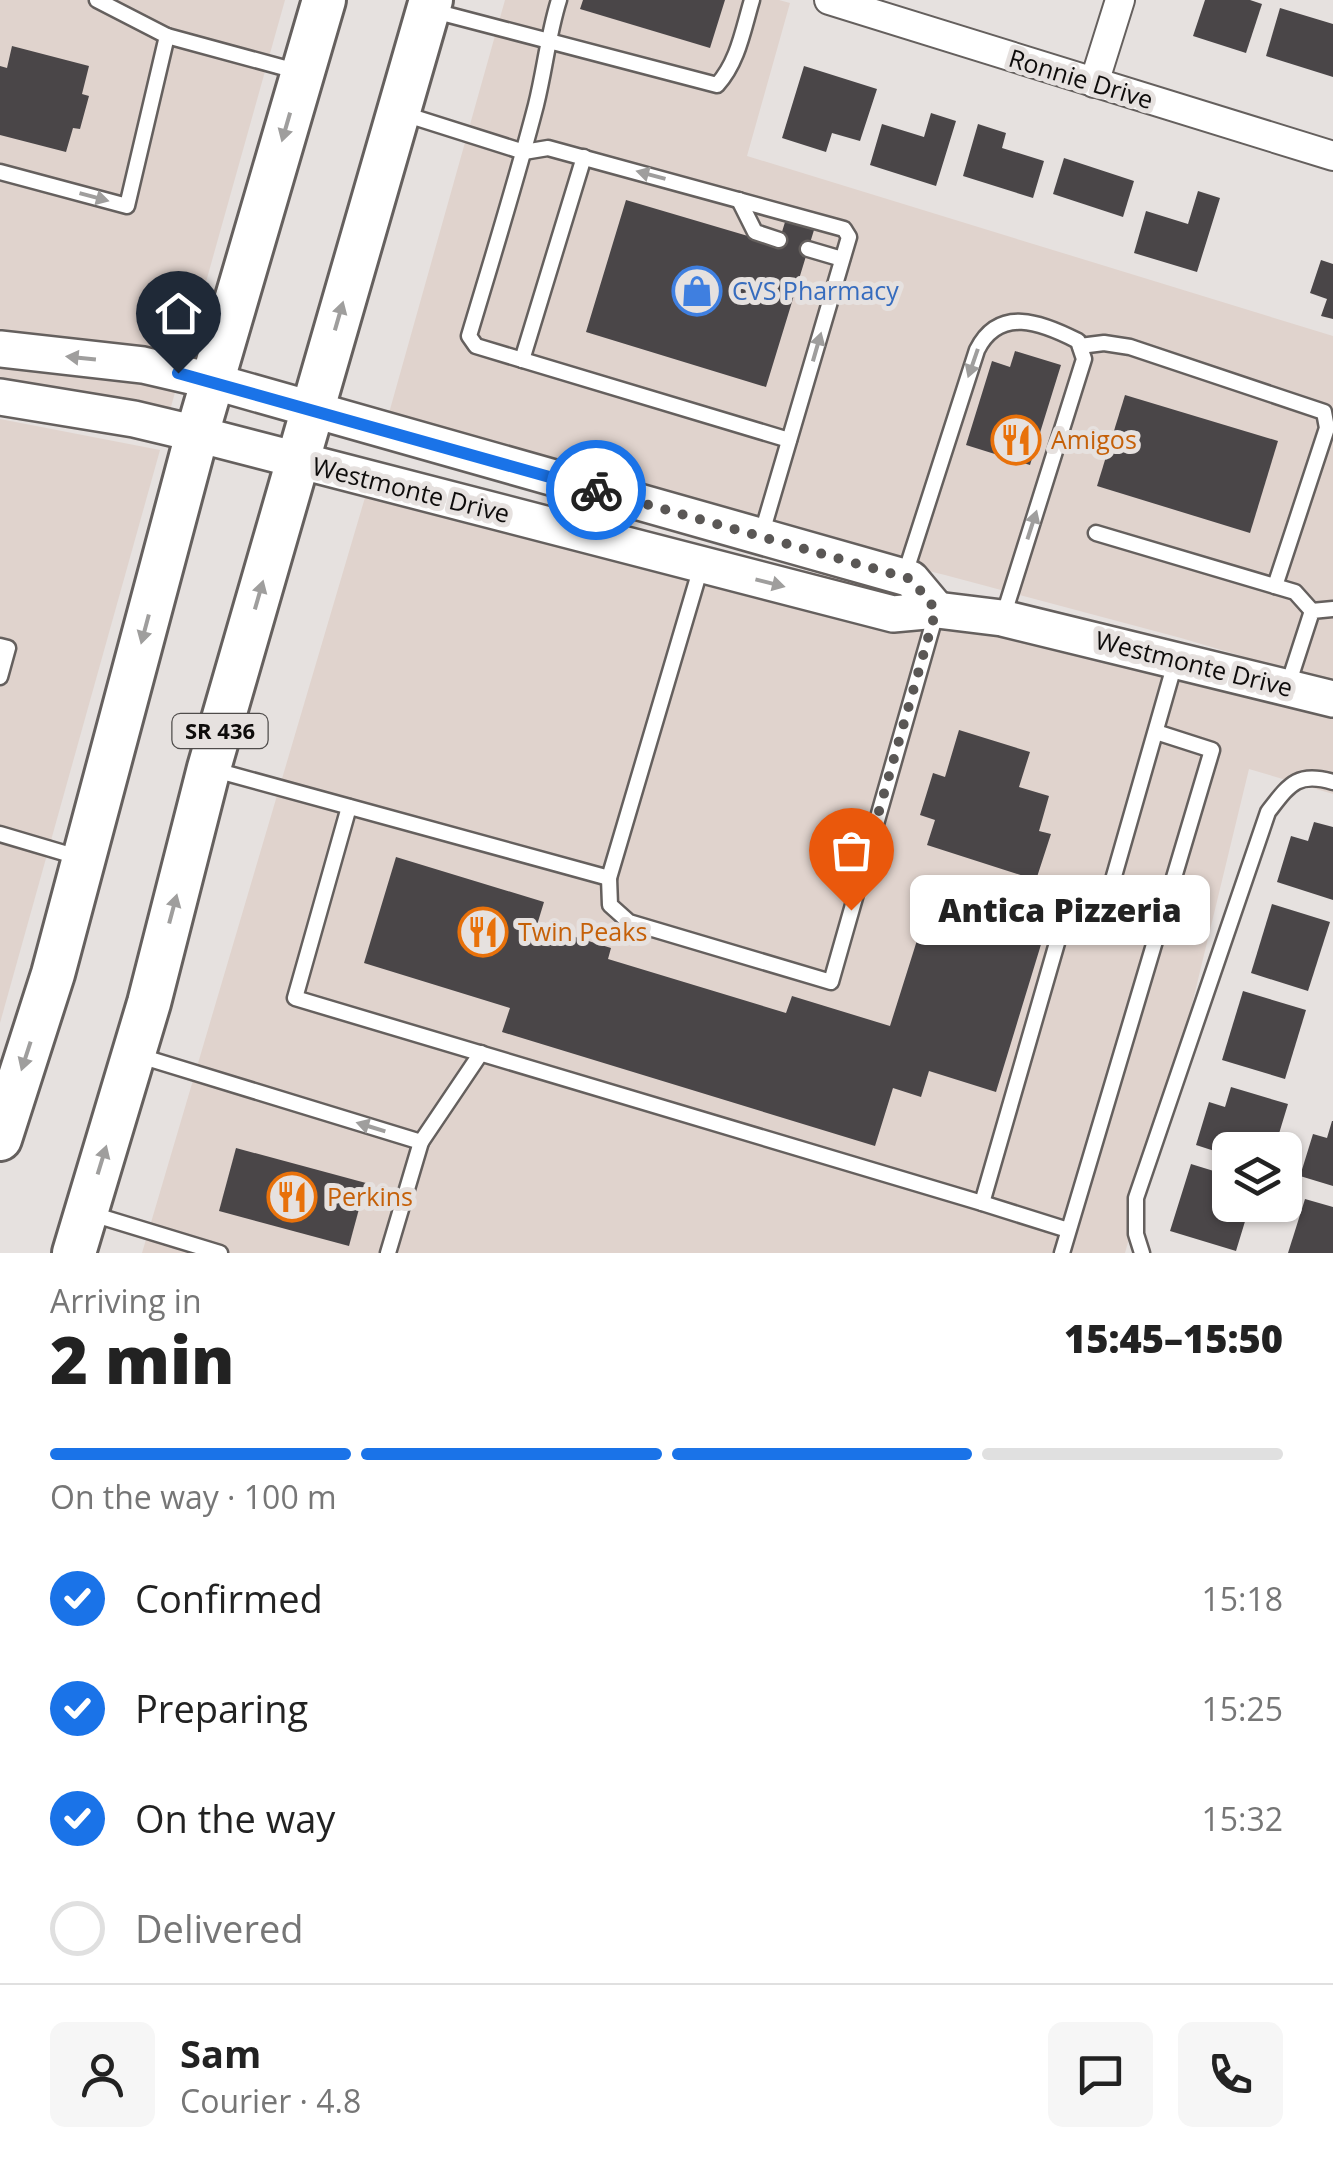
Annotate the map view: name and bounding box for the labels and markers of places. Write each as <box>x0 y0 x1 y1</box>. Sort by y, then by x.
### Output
shop icon: CVS Pharmacy <box>671 265 723 317</box>
pin <box>136 271 221 374</box>
place label: CVS Pharmacy <box>732 273 899 307</box>
restaurant icon: Amigos <box>990 414 1042 466</box>
place label: Amigos <box>1051 422 1137 456</box>
pin <box>809 808 894 911</box>
callout: Antica Pizzeria <box>911 875 1211 945</box>
restaurant icon: Twin Peaks <box>457 906 509 958</box>
place label: Twin Peaks <box>518 914 647 948</box>
restaurant icon: Perkins <box>266 1171 318 1223</box>
place label: Perkins <box>327 1179 413 1213</box>

